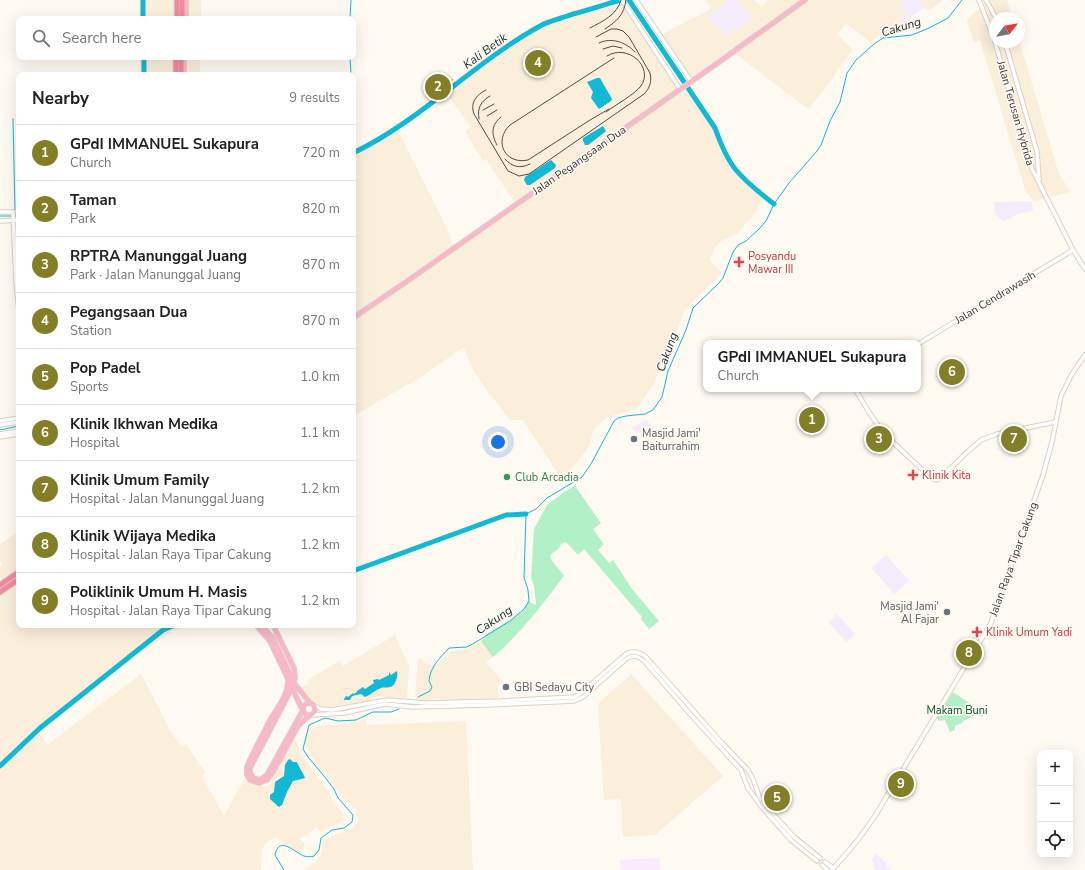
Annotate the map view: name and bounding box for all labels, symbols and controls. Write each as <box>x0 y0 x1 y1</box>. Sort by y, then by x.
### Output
north arrow <box>989 12 1025 48</box>
water label: Cakung <box>879 13 923 41</box>
search box <box>16 16 356 60</box>
icon: search <box>30 27 52 49</box>
text: Search here <box>62 28 142 48</box>
water label: Kali Betik <box>460 29 511 72</box>
pin: 4 <box>525 48 551 78</box>
street label: Jalan Terusan Hybrida <box>993 58 1038 168</box>
pin: 2 <box>425 72 451 102</box>
text: Nearby <box>32 87 89 110</box>
text: 9 results <box>289 89 340 107</box>
street label: Jalan Pegangsaan Dua <box>529 122 629 199</box>
text: GPdI IMMANUEL Sukapura <box>70 134 259 154</box>
text: 1 <box>41 144 49 162</box>
text: 720 m <box>302 144 340 162</box>
text: Church <box>70 154 111 172</box>
text: Taman <box>70 190 117 210</box>
text: 2 <box>41 200 49 218</box>
text: 820 m <box>302 200 340 218</box>
text: Park <box>70 210 96 228</box>
text: RPTRA Manunggal Juang <box>70 246 247 266</box>
place label: Posyandu Mawar III <box>748 249 796 277</box>
text: 3 <box>41 256 49 274</box>
text: 870 m <box>302 256 340 274</box>
marker: Posyandu Mawar III <box>733 256 745 268</box>
text: Park · Jalan Manunggal Juang <box>70 266 241 284</box>
street label: Jalan Cendrawasih <box>951 267 1038 328</box>
text: Pegangsaan Dua <box>70 302 188 322</box>
text: 4 <box>41 312 49 330</box>
text: 870 m <box>302 312 340 330</box>
text: Station <box>70 322 112 340</box>
water label: Cakung <box>653 330 681 374</box>
popup <box>703 340 921 392</box>
text: GPdI IMMANUEL Sukapura <box>718 347 906 367</box>
pin: 6 <box>939 357 965 387</box>
text: Pop Padel <box>70 358 141 378</box>
text: Church <box>718 367 759 385</box>
text: 5 <box>41 368 49 386</box>
text: 1.0 km <box>300 368 340 386</box>
text: Sports <box>70 378 109 396</box>
pin: 1 <box>799 405 825 435</box>
text: Klinik Ikhwan Medika <box>70 414 218 434</box>
text: 6 <box>41 424 49 442</box>
text: 1.1 km <box>300 424 340 442</box>
pin: 3 <box>866 424 892 454</box>
pin: 7 <box>1001 424 1027 454</box>
place label: Masjid Jami' Baiturrahim <box>642 426 701 454</box>
your location <box>488 432 508 452</box>
text: Hospital <box>70 434 119 452</box>
marker: Masjid Jami' Baiturrahim <box>629 434 639 444</box>
place label: Klinik Kita <box>922 468 971 483</box>
marker: Klinik Kita <box>907 469 919 481</box>
text: Klinik Umum Family <box>70 470 209 490</box>
place label: Club Arcadia <box>515 470 579 485</box>
marker: Club Arcadia <box>502 472 512 482</box>
text: 7 <box>41 480 49 498</box>
text: 1.2 km <box>300 480 340 498</box>
text: Hospital · Jalan Manunggal Juang <box>70 490 264 508</box>
street label: Jalan Raya Tipar Cakung <box>985 500 1041 619</box>
text: Klinik Wijaya Medika <box>70 526 216 546</box>
text: 8 <box>41 536 49 554</box>
text: 1.2 km <box>300 536 340 554</box>
text: Hospital · Jalan Raya Tipar Cakung <box>70 546 271 564</box>
text: Poliklinik Umum H. Masis <box>70 582 247 602</box>
text: 9 <box>41 592 49 610</box>
text: 1.2 km <box>300 592 340 610</box>
place label: Masjid Jami' Al Fajar <box>880 599 939 627</box>
text: Hospital · Jalan Raya Tipar Cakung <box>70 602 271 620</box>
water label: Cakung <box>473 602 515 638</box>
marker: Masjid Jami' Al Fajar <box>942 607 952 617</box>
place label: Klinik Umum Yadi <box>986 625 1072 640</box>
marker: Klinik Umum Yadi <box>971 626 983 638</box>
pin: 8 <box>956 638 982 668</box>
place label: GBI Sedayu City <box>514 680 594 695</box>
marker: GBI Sedayu City <box>501 682 511 692</box>
park label: Makam Buni <box>926 703 988 718</box>
map controls <box>1037 750 1073 858</box>
button: + <box>1037 750 1073 786</box>
pin: 9 <box>888 769 914 799</box>
pin: 5 <box>764 783 790 813</box>
button: − <box>1037 786 1073 822</box>
button: locate <box>1037 822 1073 858</box>

